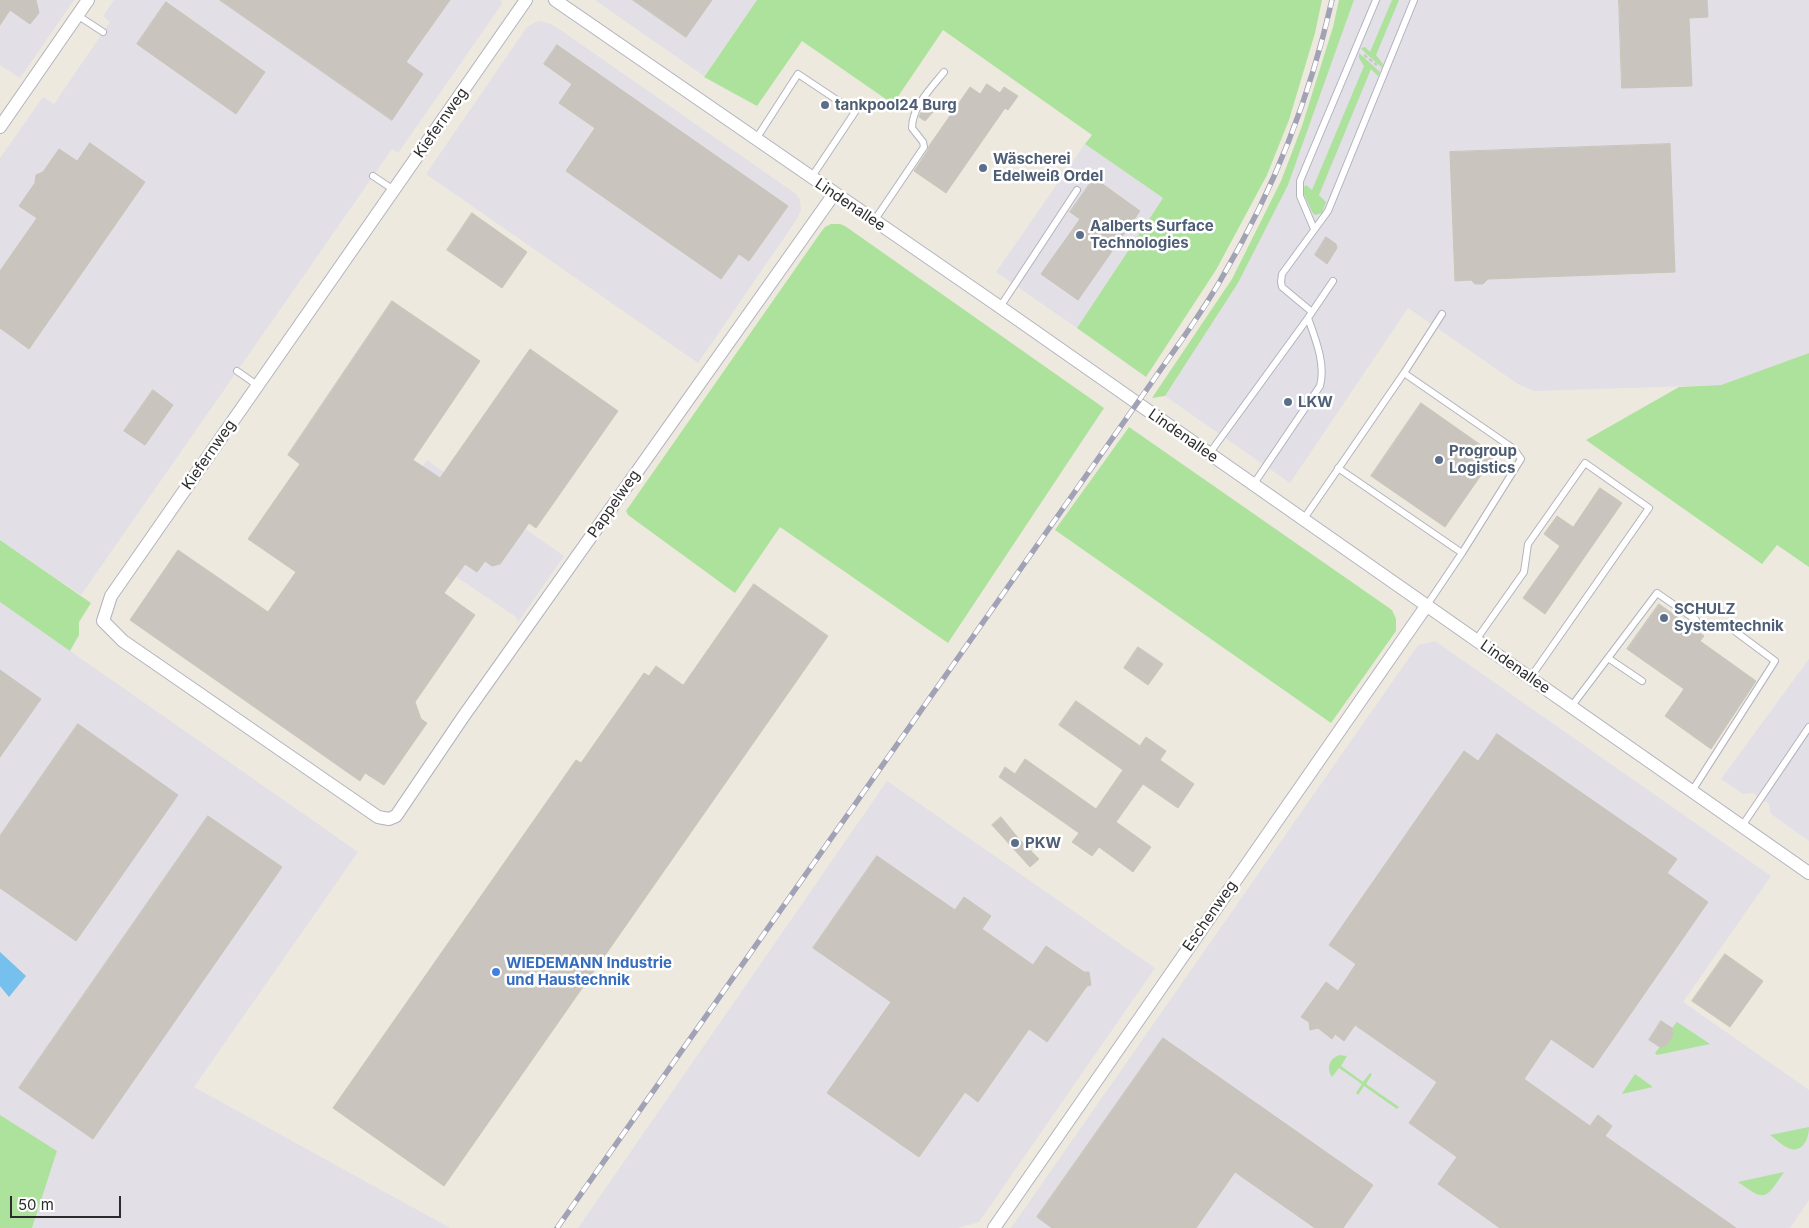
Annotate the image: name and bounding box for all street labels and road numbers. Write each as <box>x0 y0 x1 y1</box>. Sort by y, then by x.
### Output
street label: Kiefernweg <box>410 85 472 161</box>
street label: Lindenallee <box>811 175 889 235</box>
street label: Lindenallee <box>1145 405 1221 467</box>
street label: Kiefernweg <box>178 417 240 493</box>
street label: Pappelweg <box>584 467 644 541</box>
street label: Lindenallee <box>1477 636 1553 698</box>
street label: Eschenweg <box>1179 877 1241 955</box>

